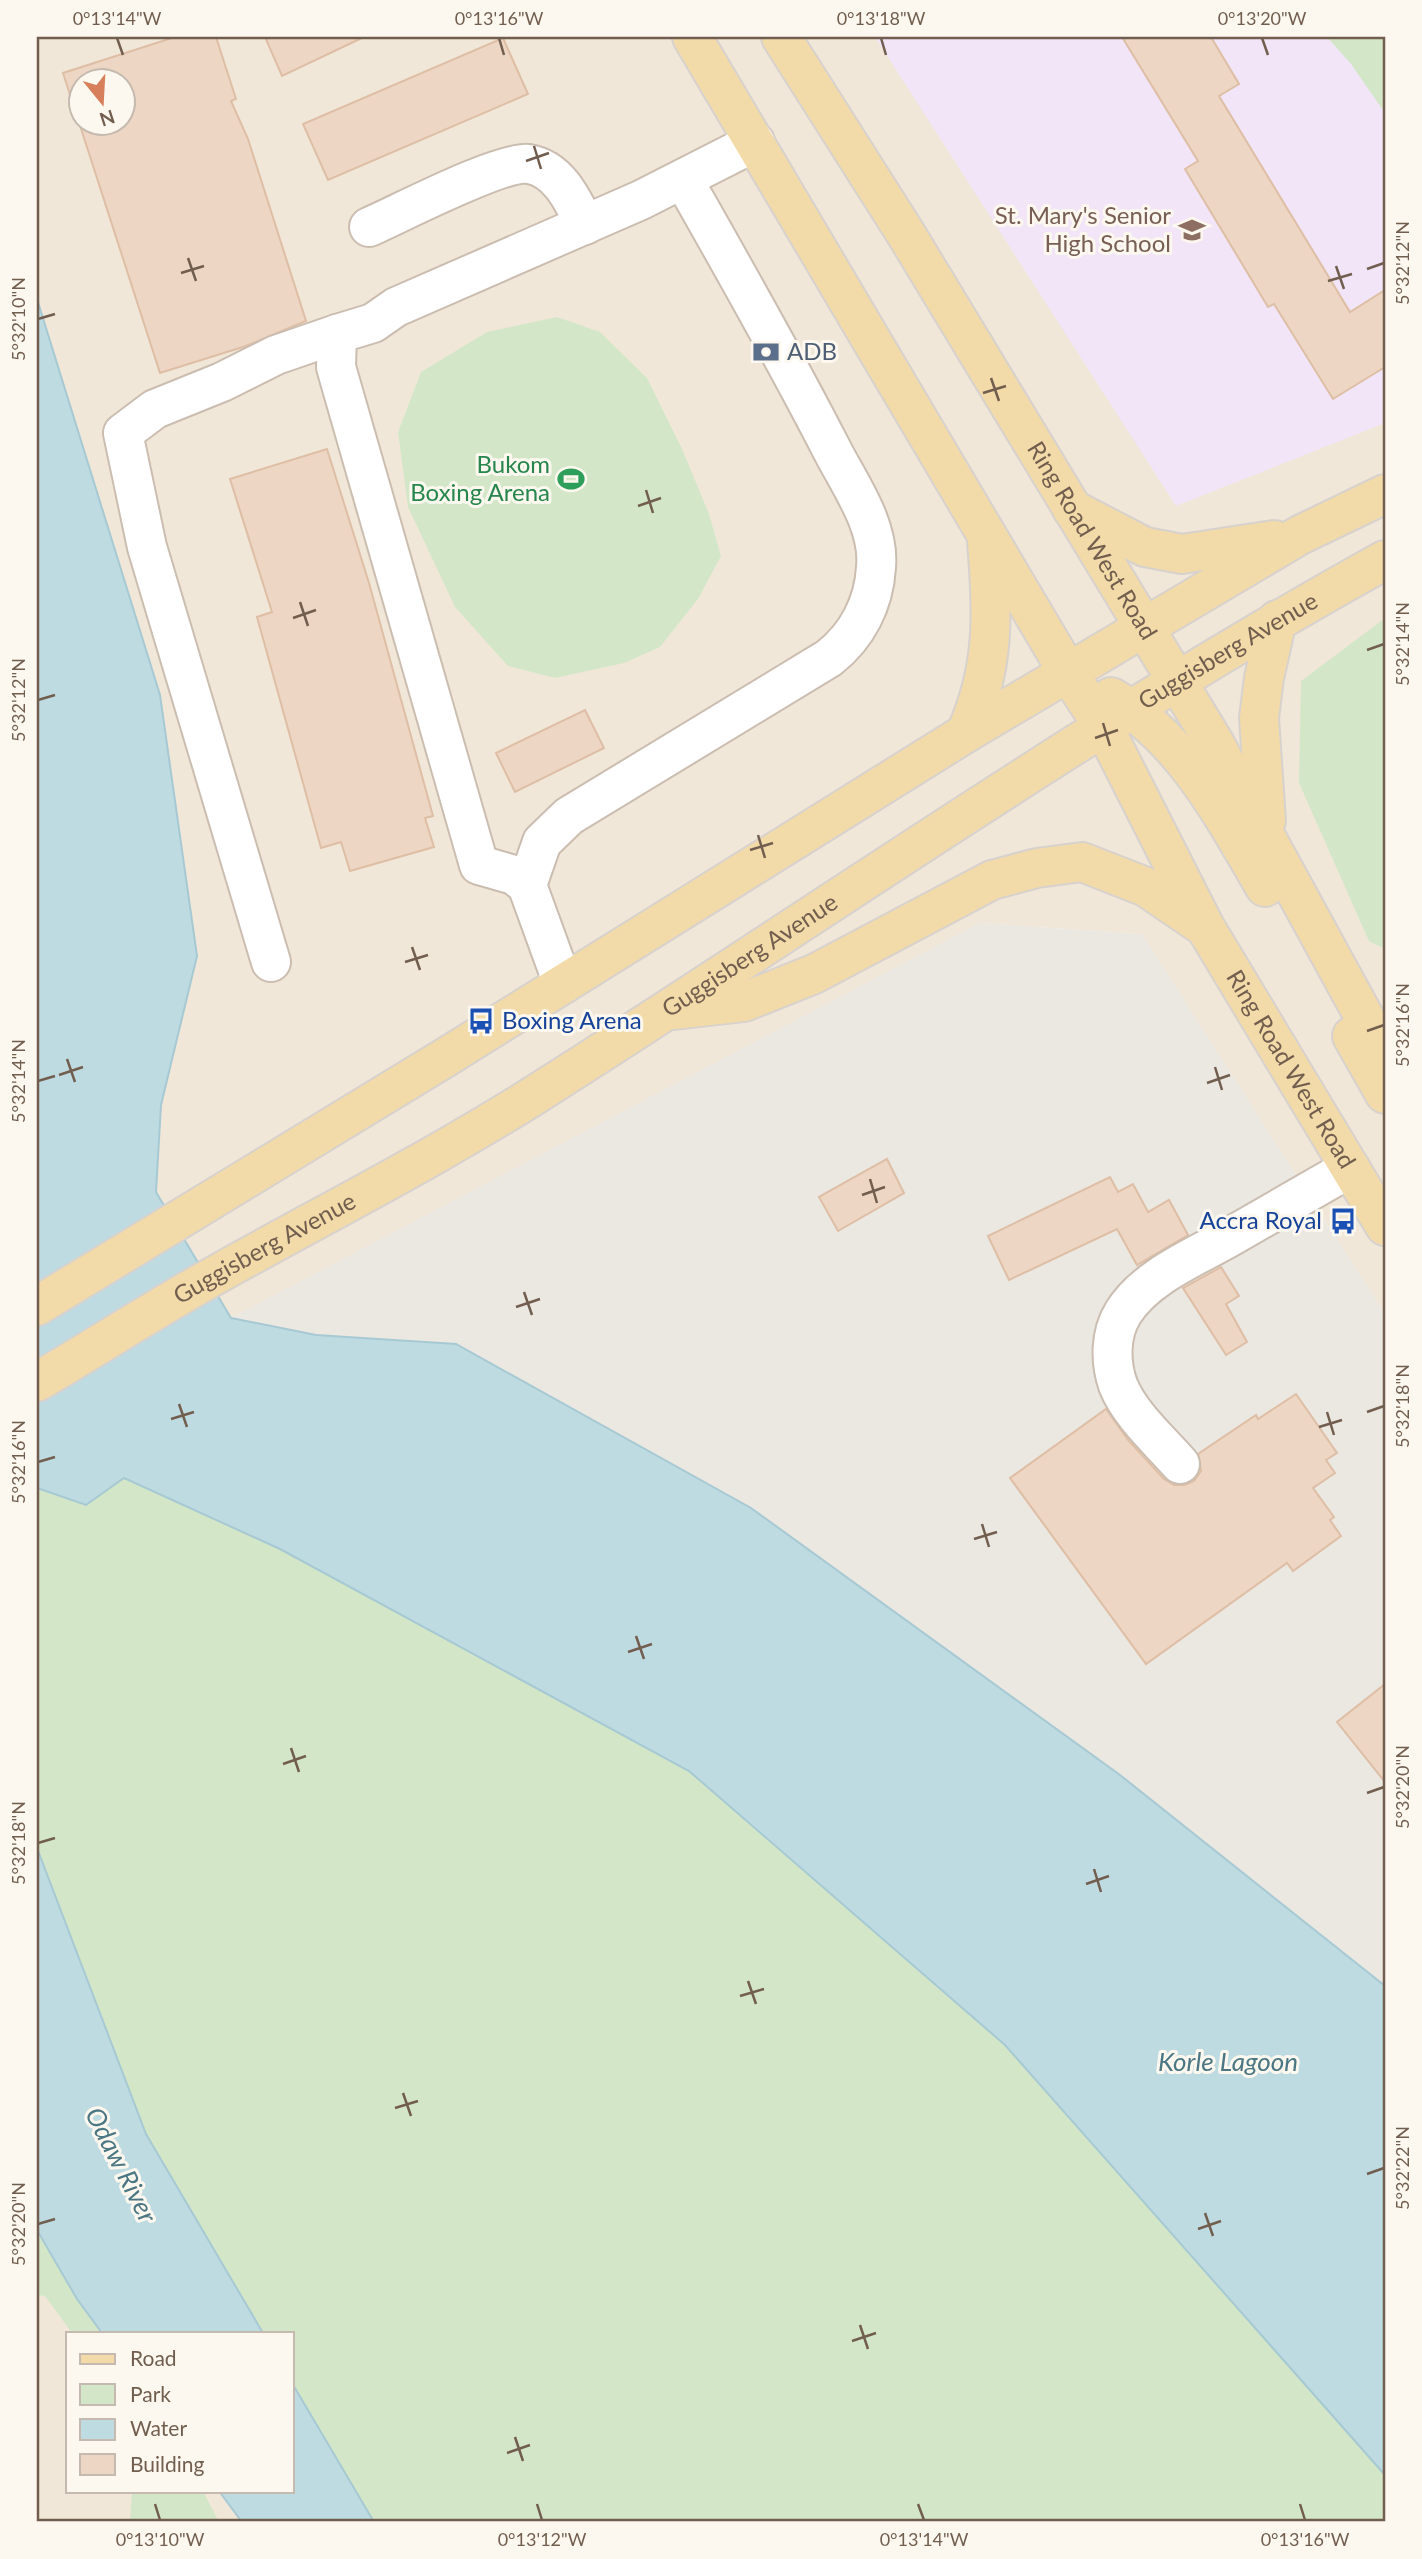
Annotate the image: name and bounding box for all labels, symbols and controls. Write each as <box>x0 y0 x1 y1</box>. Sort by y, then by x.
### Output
text: 0°13'14"W <box>73 7 162 29</box>
text: 0°13'16"W <box>455 7 544 29</box>
text: 0°13'18"W <box>837 7 926 29</box>
text: 0°13'20"W <box>1218 7 1307 29</box>
north arrow <box>66 66 136 136</box>
text: N <box>97 105 118 132</box>
place label: St. Mary's Senior High School <box>995 200 1171 257</box>
school or university icon: St. Mary's Senior High School <box>1177 215 1207 245</box>
text: 5°32'12"N <box>1391 221 1413 305</box>
text: 5°32'10"N <box>7 277 29 361</box>
place label: ADB <box>787 336 837 365</box>
bank icon: ADB <box>751 337 781 367</box>
street label: Ring Road West Road <box>1022 436 1164 644</box>
place label: Bukom Boxing Arena <box>410 449 550 506</box>
sports icon: Bukom Boxing Arena <box>556 464 586 494</box>
street label: Guggisberg Avenue <box>1132 585 1322 715</box>
text: 5°32'14"N <box>1391 602 1413 686</box>
text: 5°32'12"N <box>7 658 29 742</box>
street label: Guggisberg Avenue <box>656 887 842 1022</box>
street label: Ring Road West Road <box>1221 964 1363 1173</box>
text: 5°32'16"N <box>1391 983 1413 1067</box>
place label: Boxing Arena <box>502 1005 642 1034</box>
bus stop icon: Boxing Arena <box>466 1006 496 1036</box>
text: 5°32'14"N <box>7 1039 29 1123</box>
street label: Guggisberg Avenue <box>168 1185 360 1309</box>
place label: Accra Royal <box>1200 1205 1322 1234</box>
bus stop icon: Accra Royal <box>1328 1206 1358 1236</box>
text: 5°32'18"N <box>1391 1364 1413 1448</box>
text: 5°32'16"N <box>7 1420 29 1504</box>
text: 5°32'20"N <box>1391 1745 1413 1829</box>
text: 5°32'18"N <box>7 1801 29 1885</box>
water label: Korle Lagoon <box>1158 2045 1298 2077</box>
water label: Odaw River <box>79 2102 165 2229</box>
text: 5°32'22"N <box>1391 2126 1413 2210</box>
text: 5°32'20"N <box>7 2182 29 2266</box>
legend <box>66 2332 294 2492</box>
text: Road <box>130 2345 177 2370</box>
text: Park <box>130 2381 171 2406</box>
text: Water <box>130 2415 187 2440</box>
text: Building <box>130 2451 205 2476</box>
text: 0°13'10"W <box>116 2528 205 2550</box>
text: 0°13'12"W <box>498 2528 587 2550</box>
text: 0°13'14"W <box>880 2528 969 2550</box>
text: 0°13'16"W <box>1261 2528 1350 2550</box>

